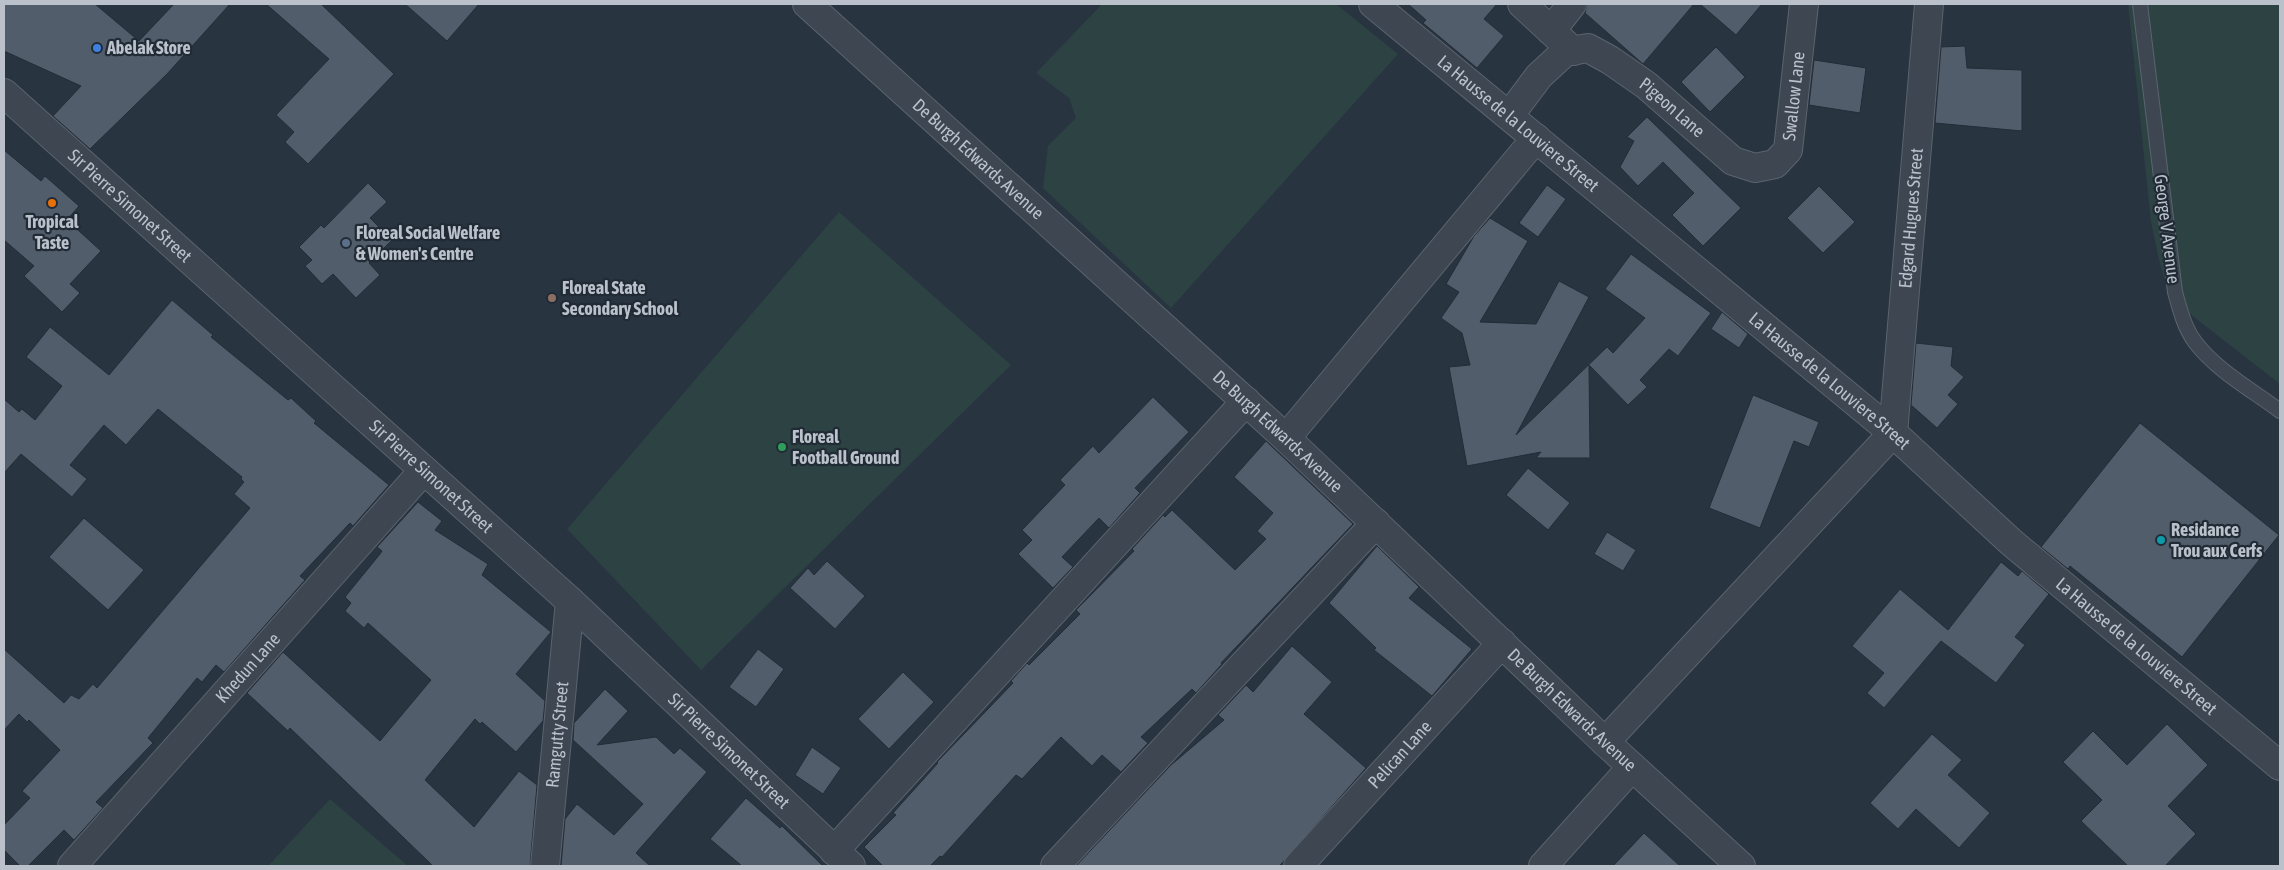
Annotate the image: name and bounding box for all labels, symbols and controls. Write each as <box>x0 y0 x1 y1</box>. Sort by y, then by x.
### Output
place label: Abelak Store <box>106 37 191 58</box>
marker: Abelak Store <box>91 42 103 54</box>
street label: Swallow Lane <box>1778 50 1809 142</box>
street label: La Hausse de la Louviere Street <box>1433 51 1603 196</box>
street label: Pigeon Lane <box>1636 73 1709 141</box>
street label: De Burgh Edwards Avenue <box>909 94 1048 223</box>
street label: Sir Pierre Simonet Street <box>64 145 196 266</box>
street label: Edgard Hugues Street <box>1894 147 1927 289</box>
street label: George V Avenue <box>2150 173 2185 285</box>
marker: Tropical Taste <box>46 197 58 209</box>
place label: Tropical Taste <box>25 211 79 253</box>
place label: Floreal Social Welfare & Women's Centre <box>356 222 500 264</box>
marker: Floreal Social Welfare & Women's Centre <box>340 237 352 249</box>
place label: Floreal State Secondary School <box>562 277 678 319</box>
marker: Floreal State Secondary School <box>546 292 558 304</box>
street label: La Hausse de la Louviere Street <box>1745 308 1915 453</box>
street label: De Burgh Edwards Avenue <box>1209 366 1347 497</box>
street label: Sir Pierre Simonet Street <box>365 415 498 537</box>
place label: Floreal Football Ground <box>792 426 899 468</box>
marker: Floreal Football Ground <box>776 441 788 453</box>
place label: Residance Trou aux Cerfs <box>2171 519 2263 561</box>
marker: Residance Trou aux Cerfs <box>2155 534 2167 546</box>
street label: La Hausse de la Louviere Street <box>2052 573 2221 719</box>
street label: Khedun Lane <box>211 628 284 707</box>
street label: De Burgh Edwards Avenue <box>1503 644 1641 775</box>
street label: Ramgutty Street <box>541 680 572 789</box>
street label: Sir Pierre Simonet Street <box>664 688 794 813</box>
street label: Pelican Lane <box>1363 716 1436 792</box>

